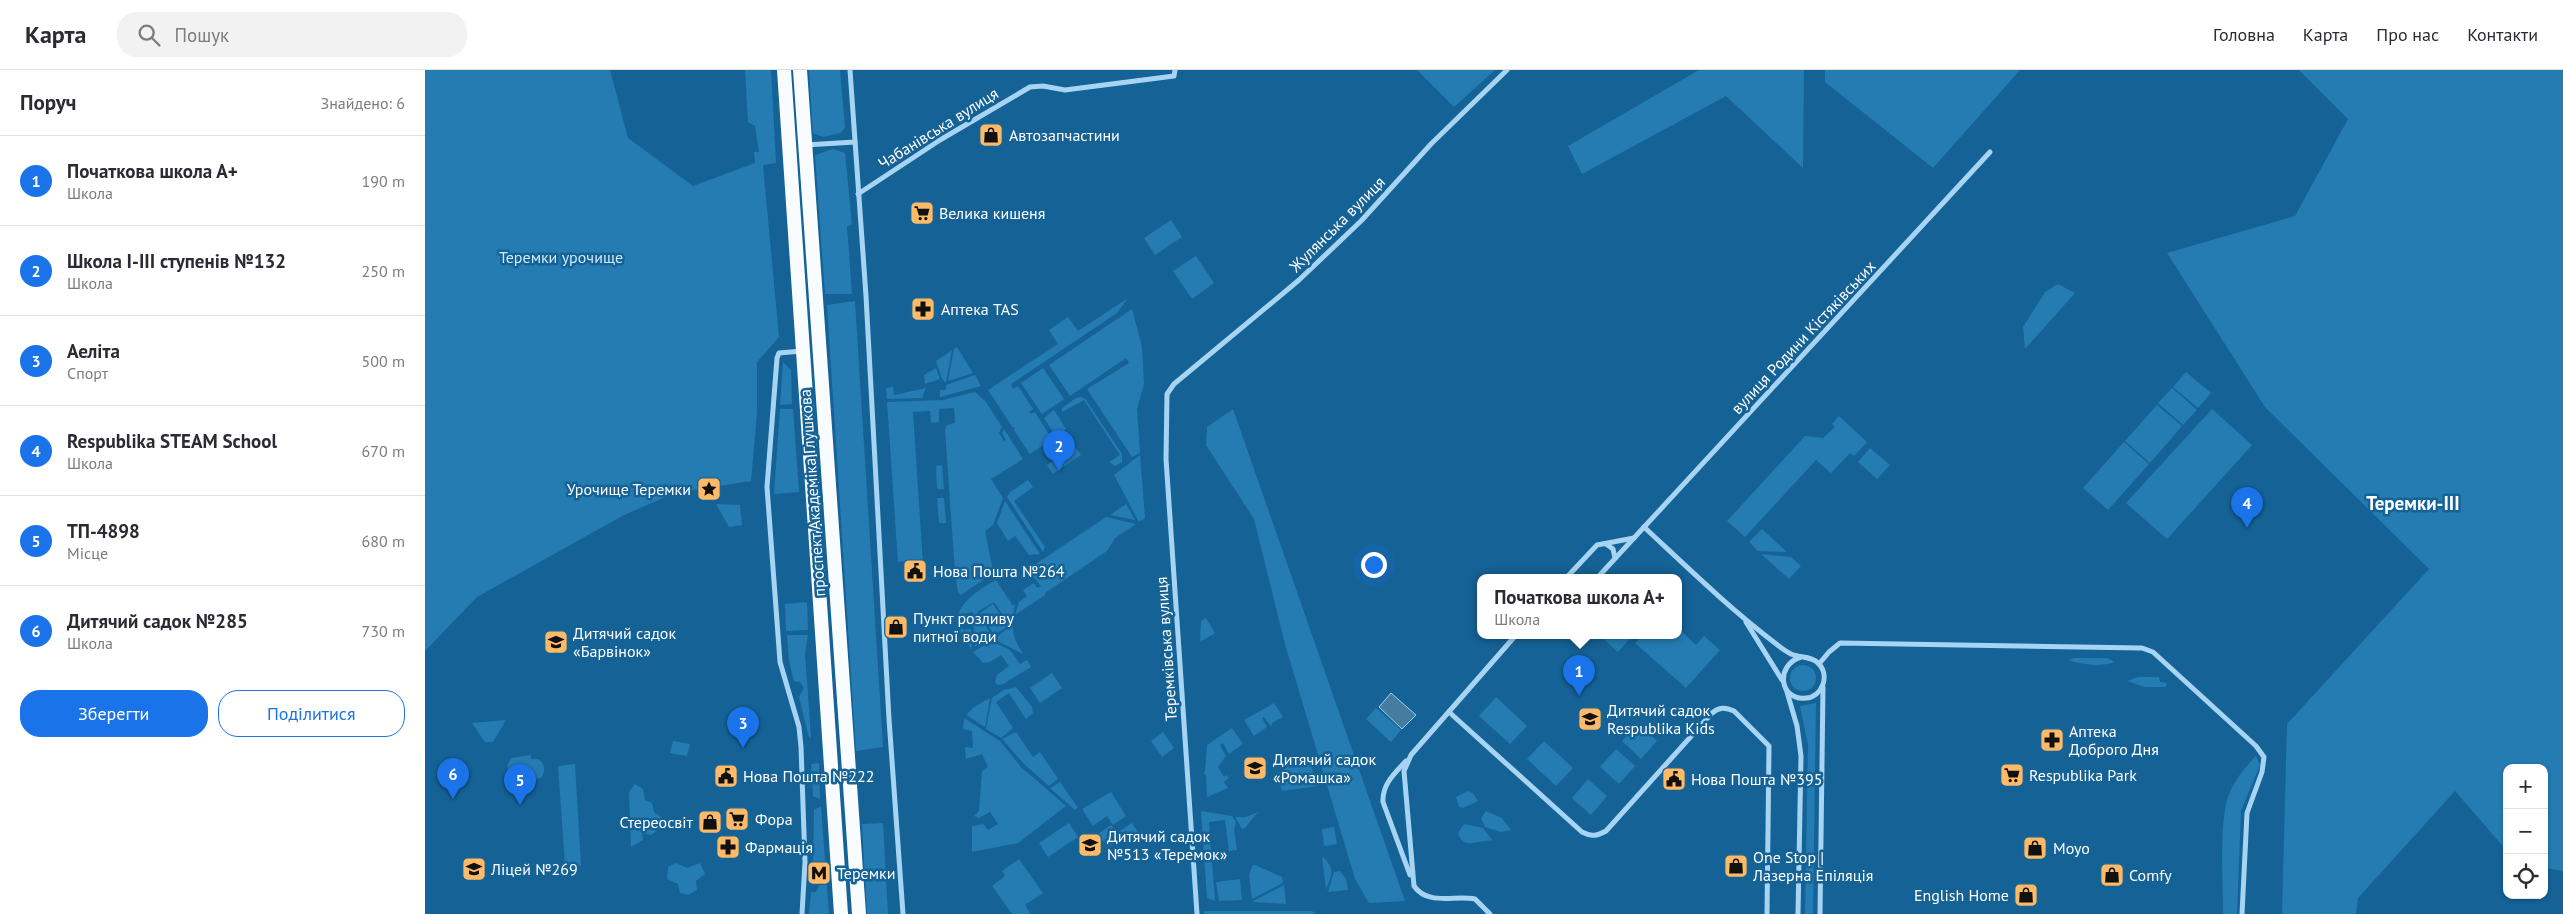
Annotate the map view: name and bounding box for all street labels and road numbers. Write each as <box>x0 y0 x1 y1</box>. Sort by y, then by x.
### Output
street label: Чабанівська вулиця <box>874 83 1002 173</box>
street label: Жулянська вулиця <box>1284 172 1389 277</box>
street label: вулиця Родини Кістяківських <box>1727 256 1879 418</box>
street label: проспект Академіка Глушкова <box>795 389 829 597</box>
street label: Теремківська вулиця <box>1151 576 1181 722</box>

